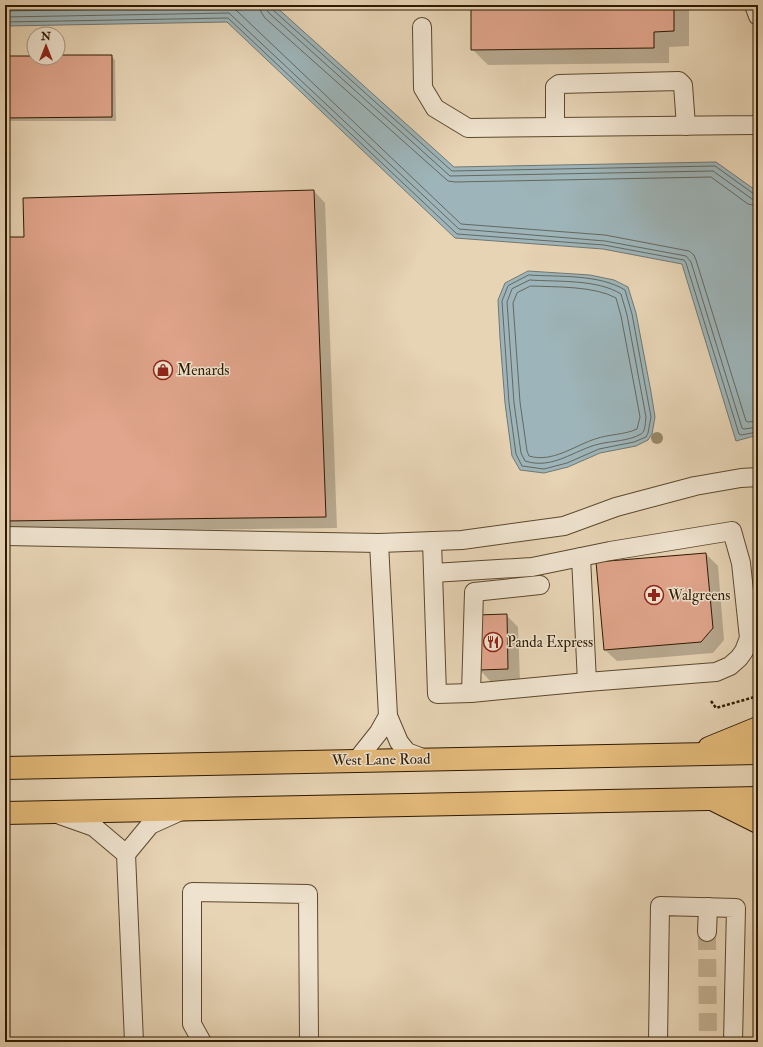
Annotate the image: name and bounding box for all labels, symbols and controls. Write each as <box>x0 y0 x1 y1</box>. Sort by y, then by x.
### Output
north arrow <box>26 26 66 66</box>
text: N <box>40 30 52 43</box>
shop icon: Menards <box>152 359 174 381</box>
place label: Menards <box>177 361 229 380</box>
pharmacy icon: Walgreens <box>643 584 665 606</box>
place label: Walgreens <box>667 586 730 605</box>
restaurant icon: Panda Express <box>482 631 504 653</box>
place label: Panda Express <box>507 633 593 653</box>
street label: West Lane Road <box>330 750 431 770</box>

